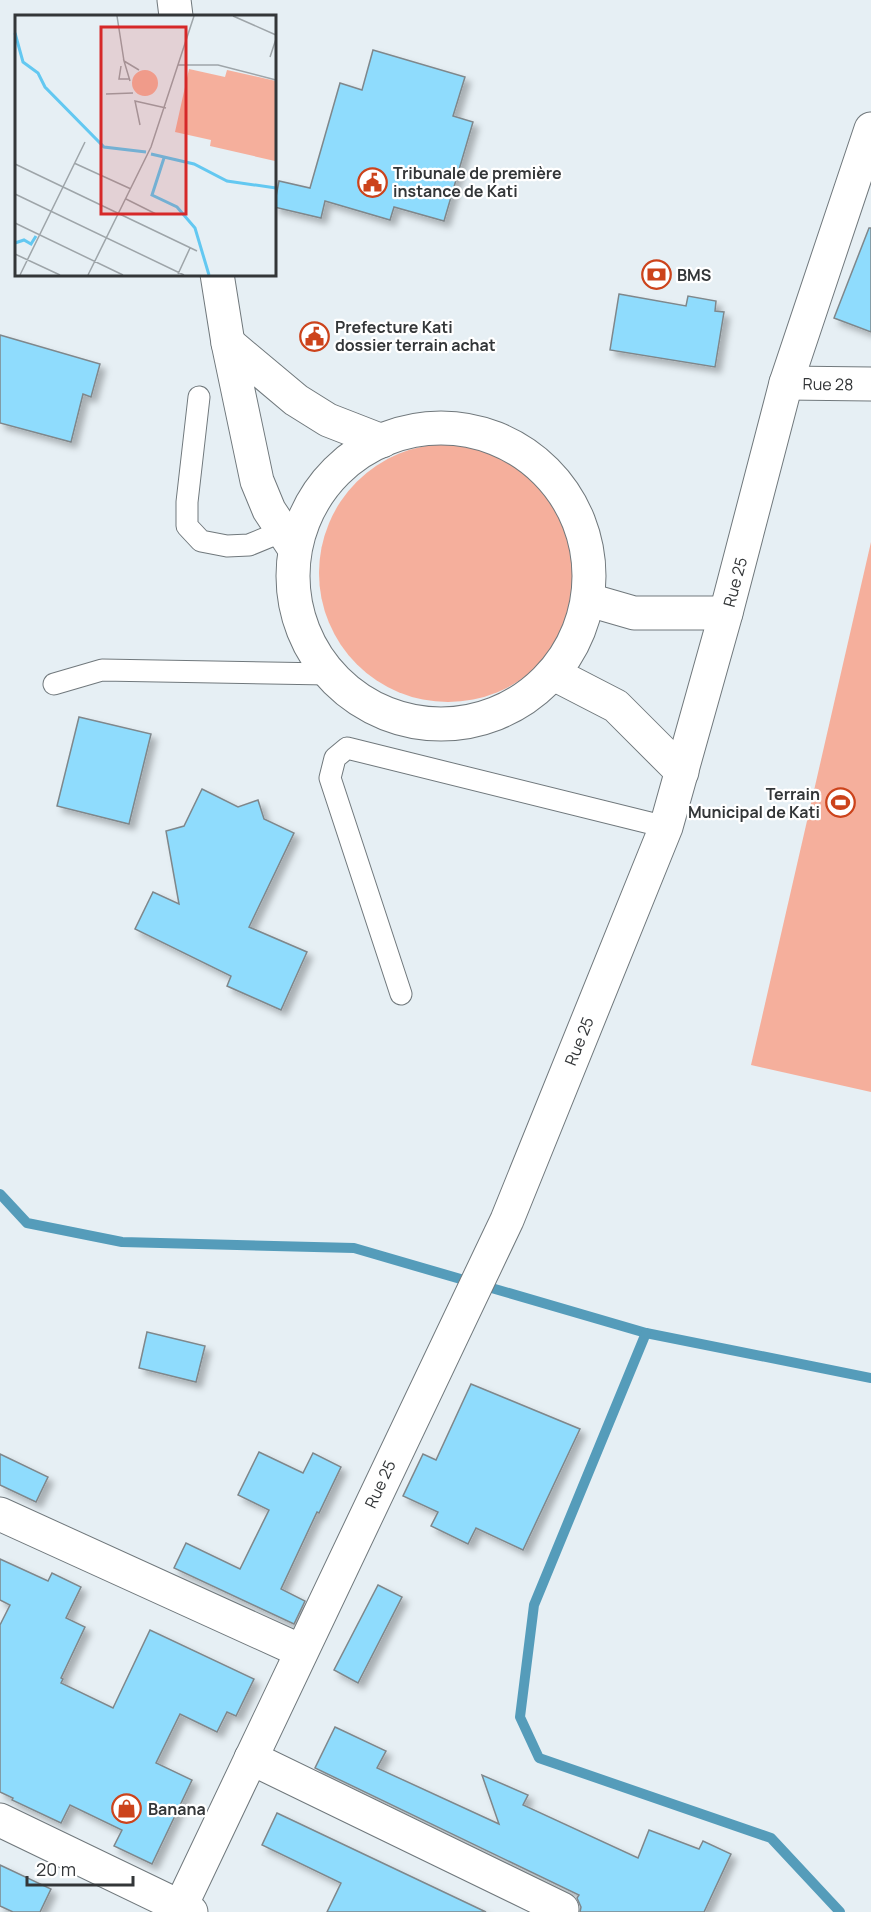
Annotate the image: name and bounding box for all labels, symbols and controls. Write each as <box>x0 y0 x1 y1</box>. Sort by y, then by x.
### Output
inset map <box>15 15 276 276</box>
place label: Tribunale de première instance de Kati <box>393 162 562 202</box>
public building icon: Tribunale de première instance de Kati <box>356 166 388 198</box>
bank icon: BMS <box>640 259 672 291</box>
place label: BMS <box>677 264 711 286</box>
place label: Prefecture Kati dossier terrain achat <box>335 316 496 356</box>
public building icon: Prefecture Kati dossier terrain achat <box>298 320 330 352</box>
street label: Rue 28 <box>803 373 853 395</box>
street label: Rue 25 <box>718 555 752 609</box>
place label: Terrain Municipal de Kati <box>688 783 820 823</box>
sports icon: Terrain Municipal de Kati <box>825 787 857 819</box>
street label: Rue 25 <box>559 1013 599 1069</box>
street label: Rue 25 <box>359 1456 401 1512</box>
shop icon: Banana <box>111 1793 143 1825</box>
place label: Banana <box>148 1798 206 1820</box>
scale bar <box>27 1849 134 1887</box>
text: 20 m <box>36 1857 76 1881</box>

